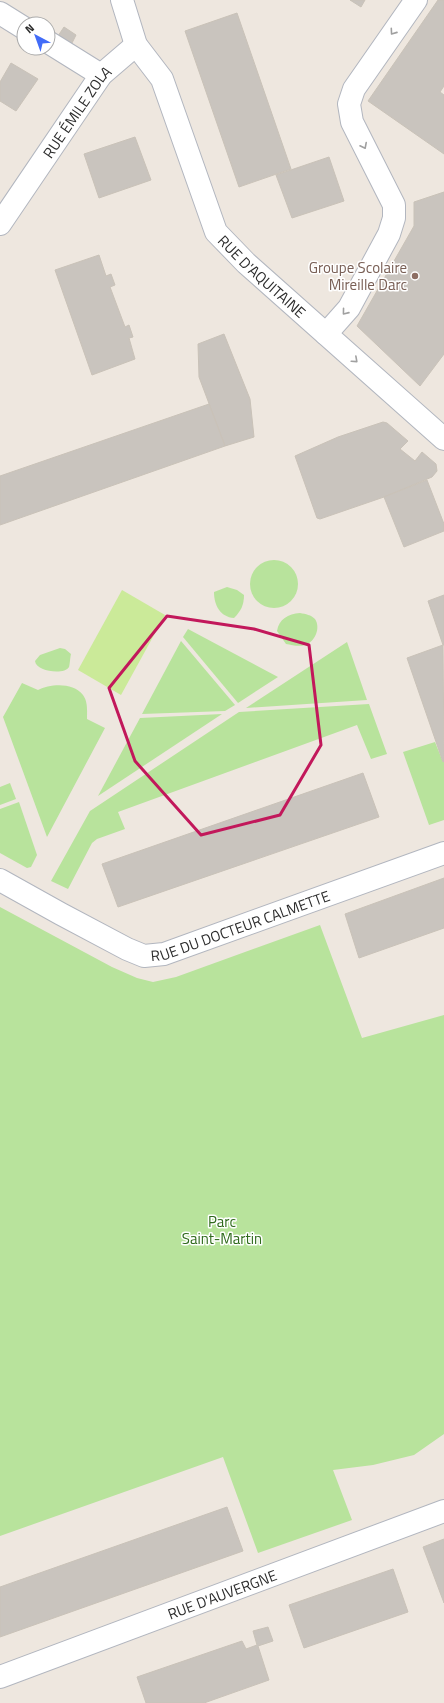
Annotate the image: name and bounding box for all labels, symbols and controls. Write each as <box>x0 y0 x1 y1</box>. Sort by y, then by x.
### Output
north arrow <box>16 16 56 56</box>
text: N <box>21 20 38 37</box>
one-way arrow <box>390 28 398 35</box>
street label: RUE ÉMILE ZOLA <box>37 60 116 163</box>
one-way arrow <box>359 142 367 149</box>
street label: RUE D'AQUITAINE <box>213 229 311 323</box>
place label: Groupe Scolaire Mireille Darc <box>309 256 407 296</box>
marker: Groupe Scolaire Mireille Darc <box>410 271 420 281</box>
one-way arrow <box>343 307 350 315</box>
one-way arrow <box>351 355 358 362</box>
street label: RUE DU DOCTEUR CALMETTE <box>150 884 333 967</box>
park label: Parc Saint-Martin <box>182 1210 262 1250</box>
street label: RUE D'AUVERGNE <box>164 1563 280 1625</box>

